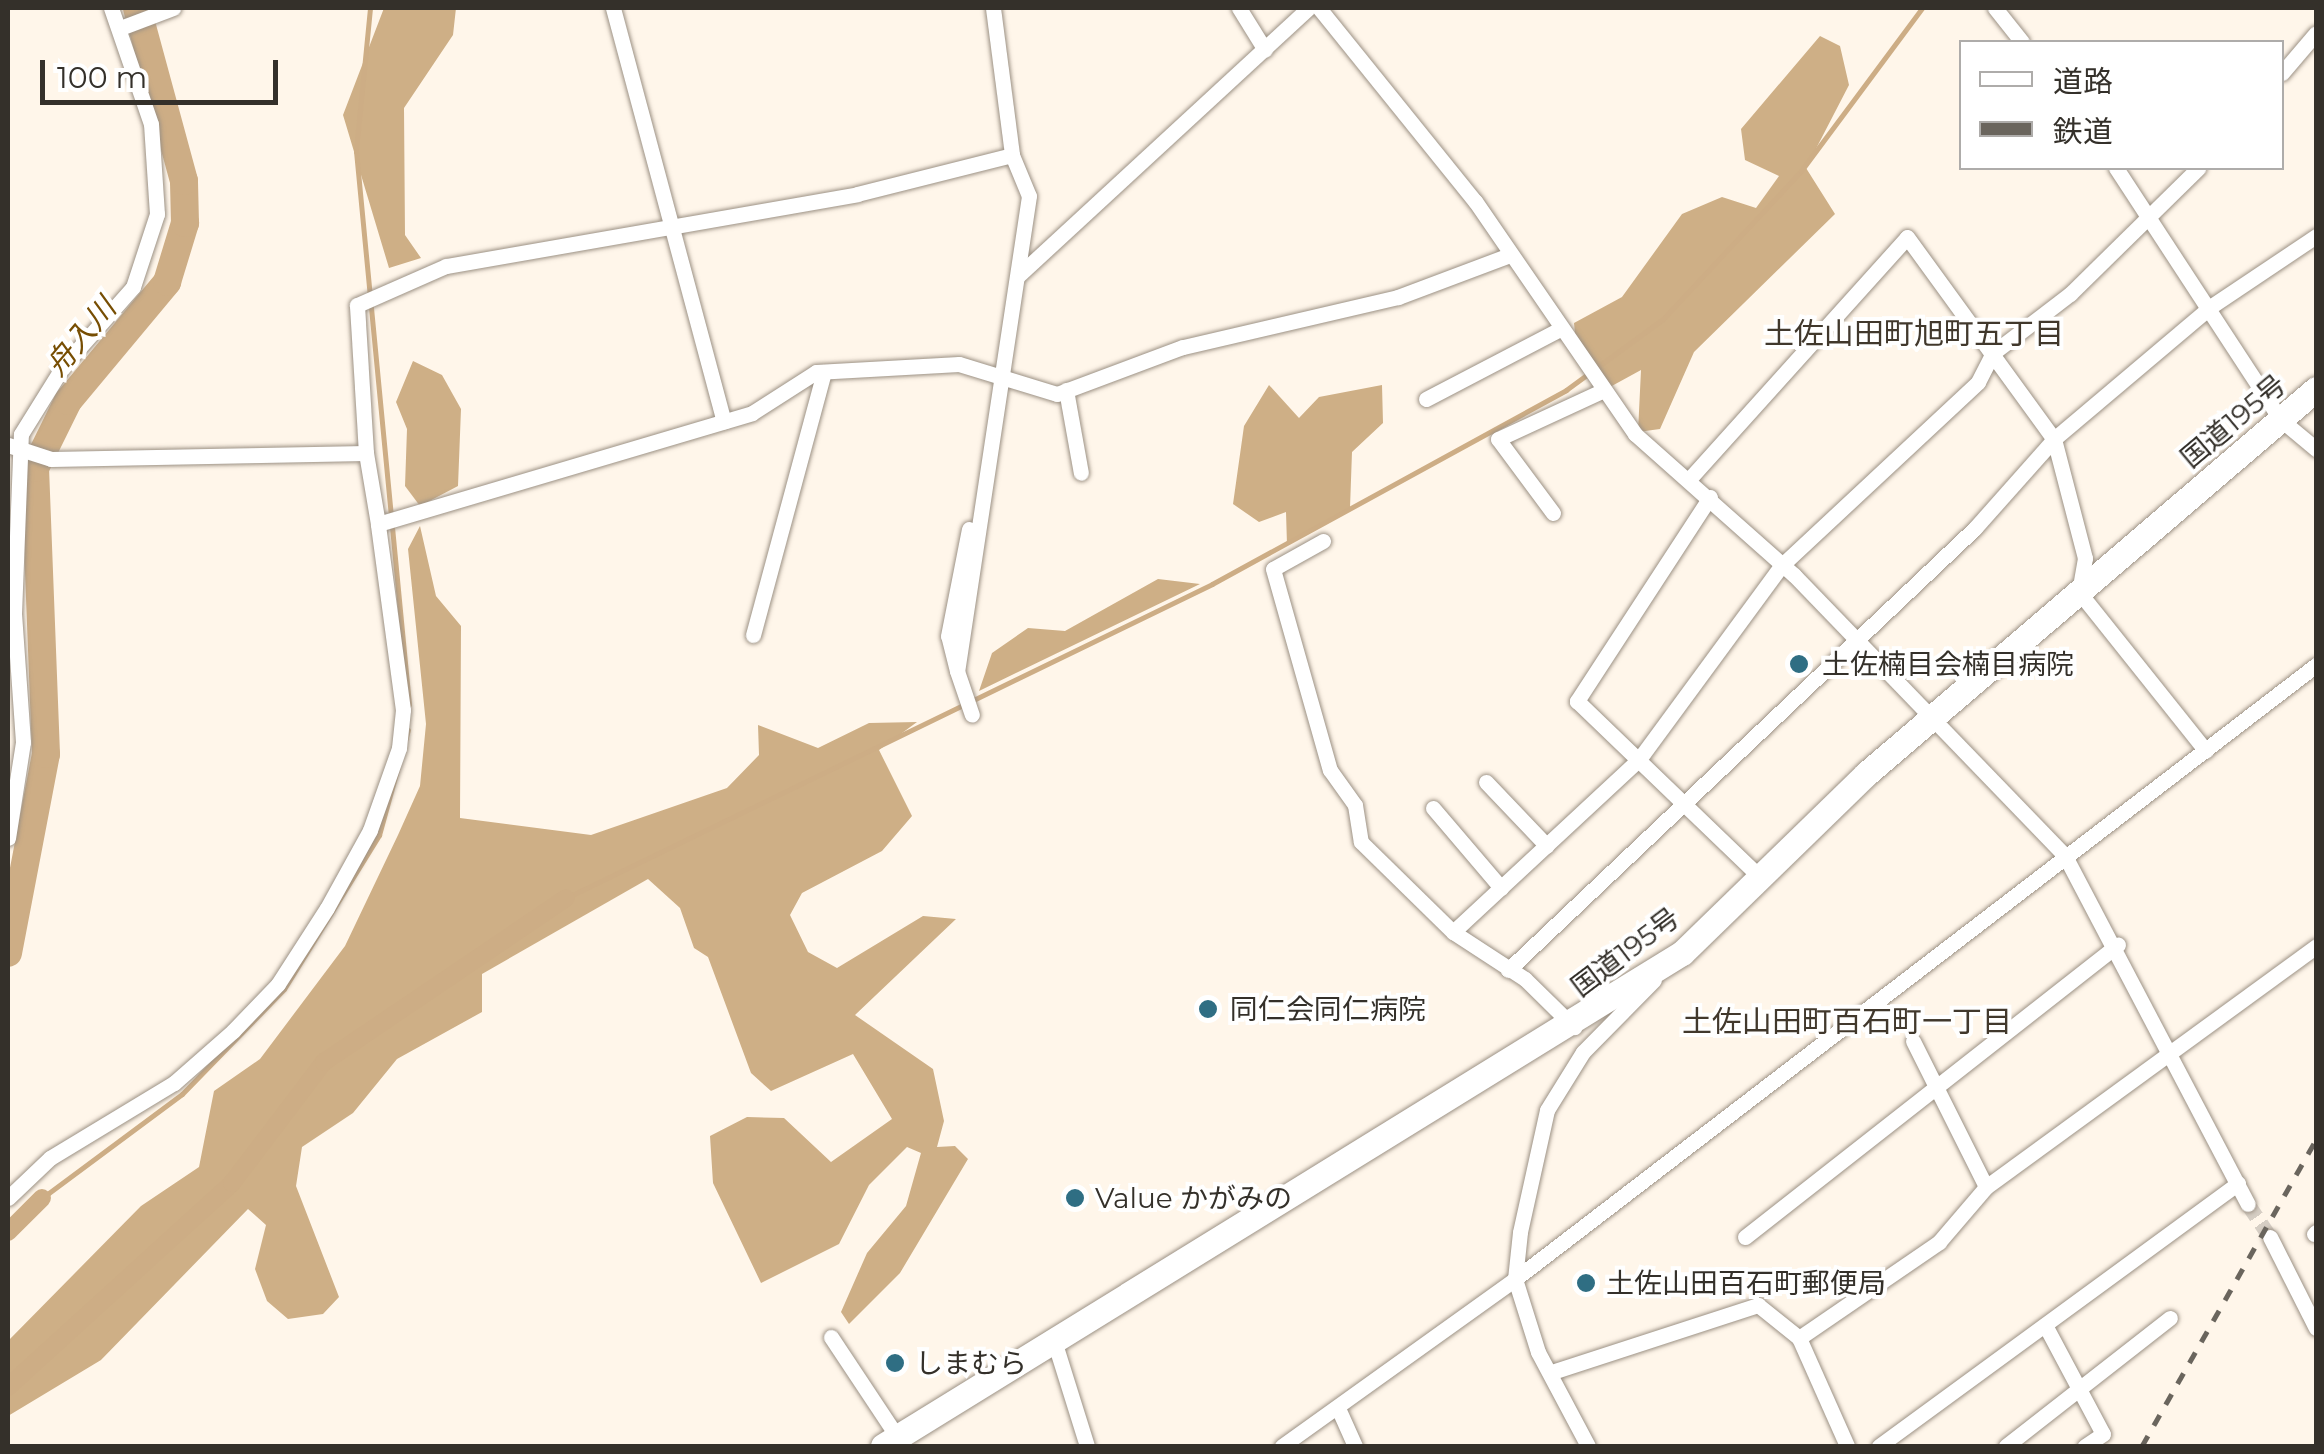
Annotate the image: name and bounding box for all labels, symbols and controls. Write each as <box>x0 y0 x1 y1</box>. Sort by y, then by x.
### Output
scale bar <box>45 40 282 102</box>
legend <box>1959 40 2284 170</box>
text: 100 m <box>57 59 147 96</box>
text: 道路 <box>2053 63 2113 100</box>
text: 鉄道 <box>2053 113 2113 150</box>
water label: 舟入川 <box>38 291 124 383</box>
district label: 土佐山田町旭町五丁目 <box>1764 316 2064 352</box>
street label: 国道195号 <box>2174 367 2292 475</box>
place label: 土佐楠目会楠目病院 <box>1822 647 2074 681</box>
marker: 土佐楠目会楠目病院 <box>1786 651 1812 677</box>
street label: 国道195号 <box>1564 900 1686 1004</box>
place label: 同仁会同仁病院 <box>1230 992 1426 1026</box>
marker: 同仁会同仁病院 <box>1195 996 1221 1022</box>
district label: 土佐山田町百石町一丁目 <box>1682 1004 2012 1040</box>
place label: Value かがみの <box>1095 1181 1292 1215</box>
marker: Value かがみの <box>1064 1187 1086 1209</box>
place label: 土佐山田百石町郵便局 <box>1606 1266 1886 1300</box>
marker: 土佐山田百石町郵便局 <box>1575 1272 1597 1294</box>
place label: しまむら <box>915 1346 1027 1380</box>
marker: しまむら <box>884 1352 906 1374</box>

